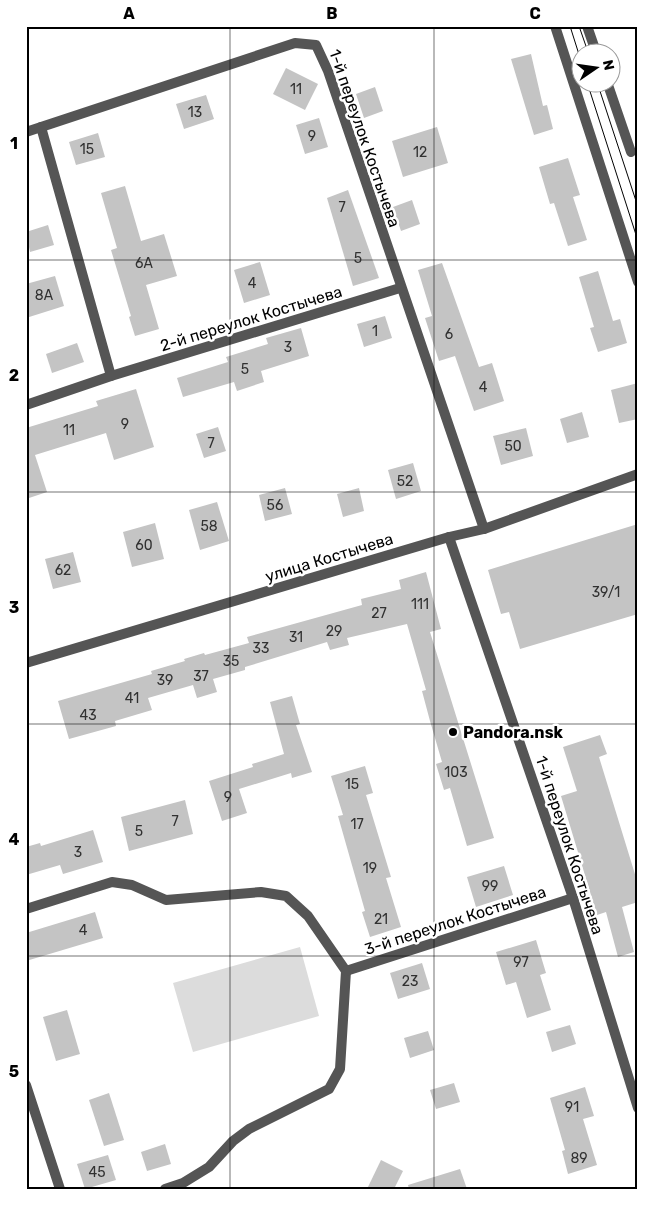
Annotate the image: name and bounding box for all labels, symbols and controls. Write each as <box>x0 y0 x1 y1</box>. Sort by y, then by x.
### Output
text: A <box>123 4 135 23</box>
text: B <box>326 4 338 23</box>
text: C <box>529 4 541 23</box>
north arrow <box>572 42 622 92</box>
street label: 1-й переулок Костычева <box>325 47 404 230</box>
text: N <box>599 58 618 72</box>
house number: 11 <box>290 81 302 98</box>
house number: 13 <box>188 104 202 121</box>
house number: 9 <box>308 128 316 145</box>
text: 1 <box>10 134 18 153</box>
house number: 15 <box>80 141 94 158</box>
house number: 12 <box>413 144 427 161</box>
house number: 7 <box>338 199 346 216</box>
house number: 5 <box>354 250 362 267</box>
house number: 6А <box>135 255 154 272</box>
house number: 4 <box>248 275 257 292</box>
street label: 2-й переулок Костычева <box>158 282 344 355</box>
house number: 8А <box>35 287 54 304</box>
house number: 1 <box>372 323 378 340</box>
house number: 6 <box>445 326 453 343</box>
house number: 3 <box>284 339 292 356</box>
house number: 5 <box>241 361 249 378</box>
text: 2 <box>9 366 19 385</box>
house number: 4 <box>479 379 488 396</box>
house number: 9 <box>121 416 129 433</box>
house number: 11 <box>63 422 75 439</box>
house number: 7 <box>207 435 215 452</box>
house number: 50 <box>504 438 522 455</box>
house number: 52 <box>397 473 413 490</box>
house number: 56 <box>267 497 283 514</box>
house number: 58 <box>200 518 218 535</box>
street label: улица Костычева <box>263 529 395 586</box>
house number: 60 <box>135 537 153 554</box>
house number: 62 <box>55 562 71 579</box>
house number: 39/1 <box>592 584 620 601</box>
house number: 111 <box>411 596 429 613</box>
text: 3 <box>9 598 19 617</box>
house number: 27 <box>371 605 387 622</box>
house number: 29 <box>326 623 342 640</box>
house number: 31 <box>289 629 303 646</box>
house number: 33 <box>253 640 269 657</box>
house number: 35 <box>223 653 239 670</box>
house number: 37 <box>193 668 209 685</box>
house number: 39 <box>157 672 173 689</box>
house number: 41 <box>125 690 139 707</box>
house number: 43 <box>79 707 97 724</box>
place label: Pandora.nsk <box>463 723 563 742</box>
marker: Pandora.nsk <box>447 726 459 738</box>
street label: 1-й переулок Костычева <box>532 753 607 937</box>
house number: 103 <box>444 764 468 781</box>
house number: 15 <box>345 776 359 793</box>
house number: 9 <box>224 789 232 806</box>
house number: 7 <box>171 813 179 830</box>
house number: 17 <box>350 816 364 833</box>
house number: 5 <box>135 823 143 840</box>
text: 4 <box>9 830 20 849</box>
house number: 3 <box>74 844 82 861</box>
house number: 19 <box>363 860 377 877</box>
house number: 99 <box>482 878 498 895</box>
street label: 3-й переулок Костычева <box>362 882 548 959</box>
house number: 21 <box>374 911 388 928</box>
house number: 4 <box>79 922 88 939</box>
house number: 97 <box>513 954 529 971</box>
house number: 23 <box>402 973 418 990</box>
text: 5 <box>9 1062 19 1081</box>
house number: 91 <box>565 1099 579 1116</box>
house number: 89 <box>570 1150 588 1167</box>
house number: 45 <box>88 1164 106 1181</box>

